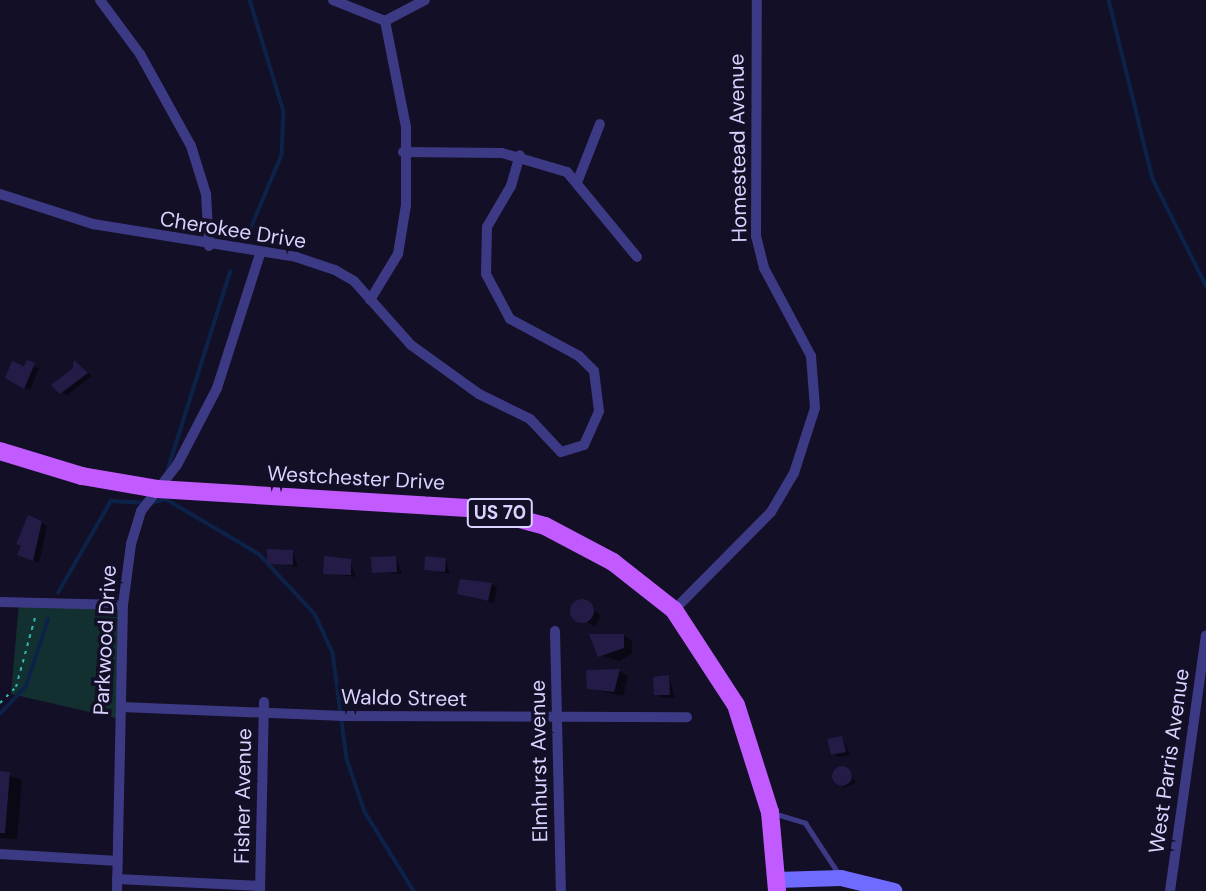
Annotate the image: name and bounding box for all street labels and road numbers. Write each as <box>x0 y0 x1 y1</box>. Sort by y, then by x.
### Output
street label: Homestead Avenue <box>724 53 752 243</box>
street label: Cherokee Drive <box>158 206 308 254</box>
street label: Westchester Drive <box>266 461 446 495</box>
road number: US 70 <box>467 498 533 528</box>
street label: Parkwood Drive <box>88 564 122 716</box>
street label: West Parris Avenue <box>1144 667 1194 855</box>
street label: Elmhurst Avenue <box>525 680 553 842</box>
street label: Waldo Street <box>341 684 467 712</box>
street label: Fisher Avenue <box>229 728 257 864</box>

